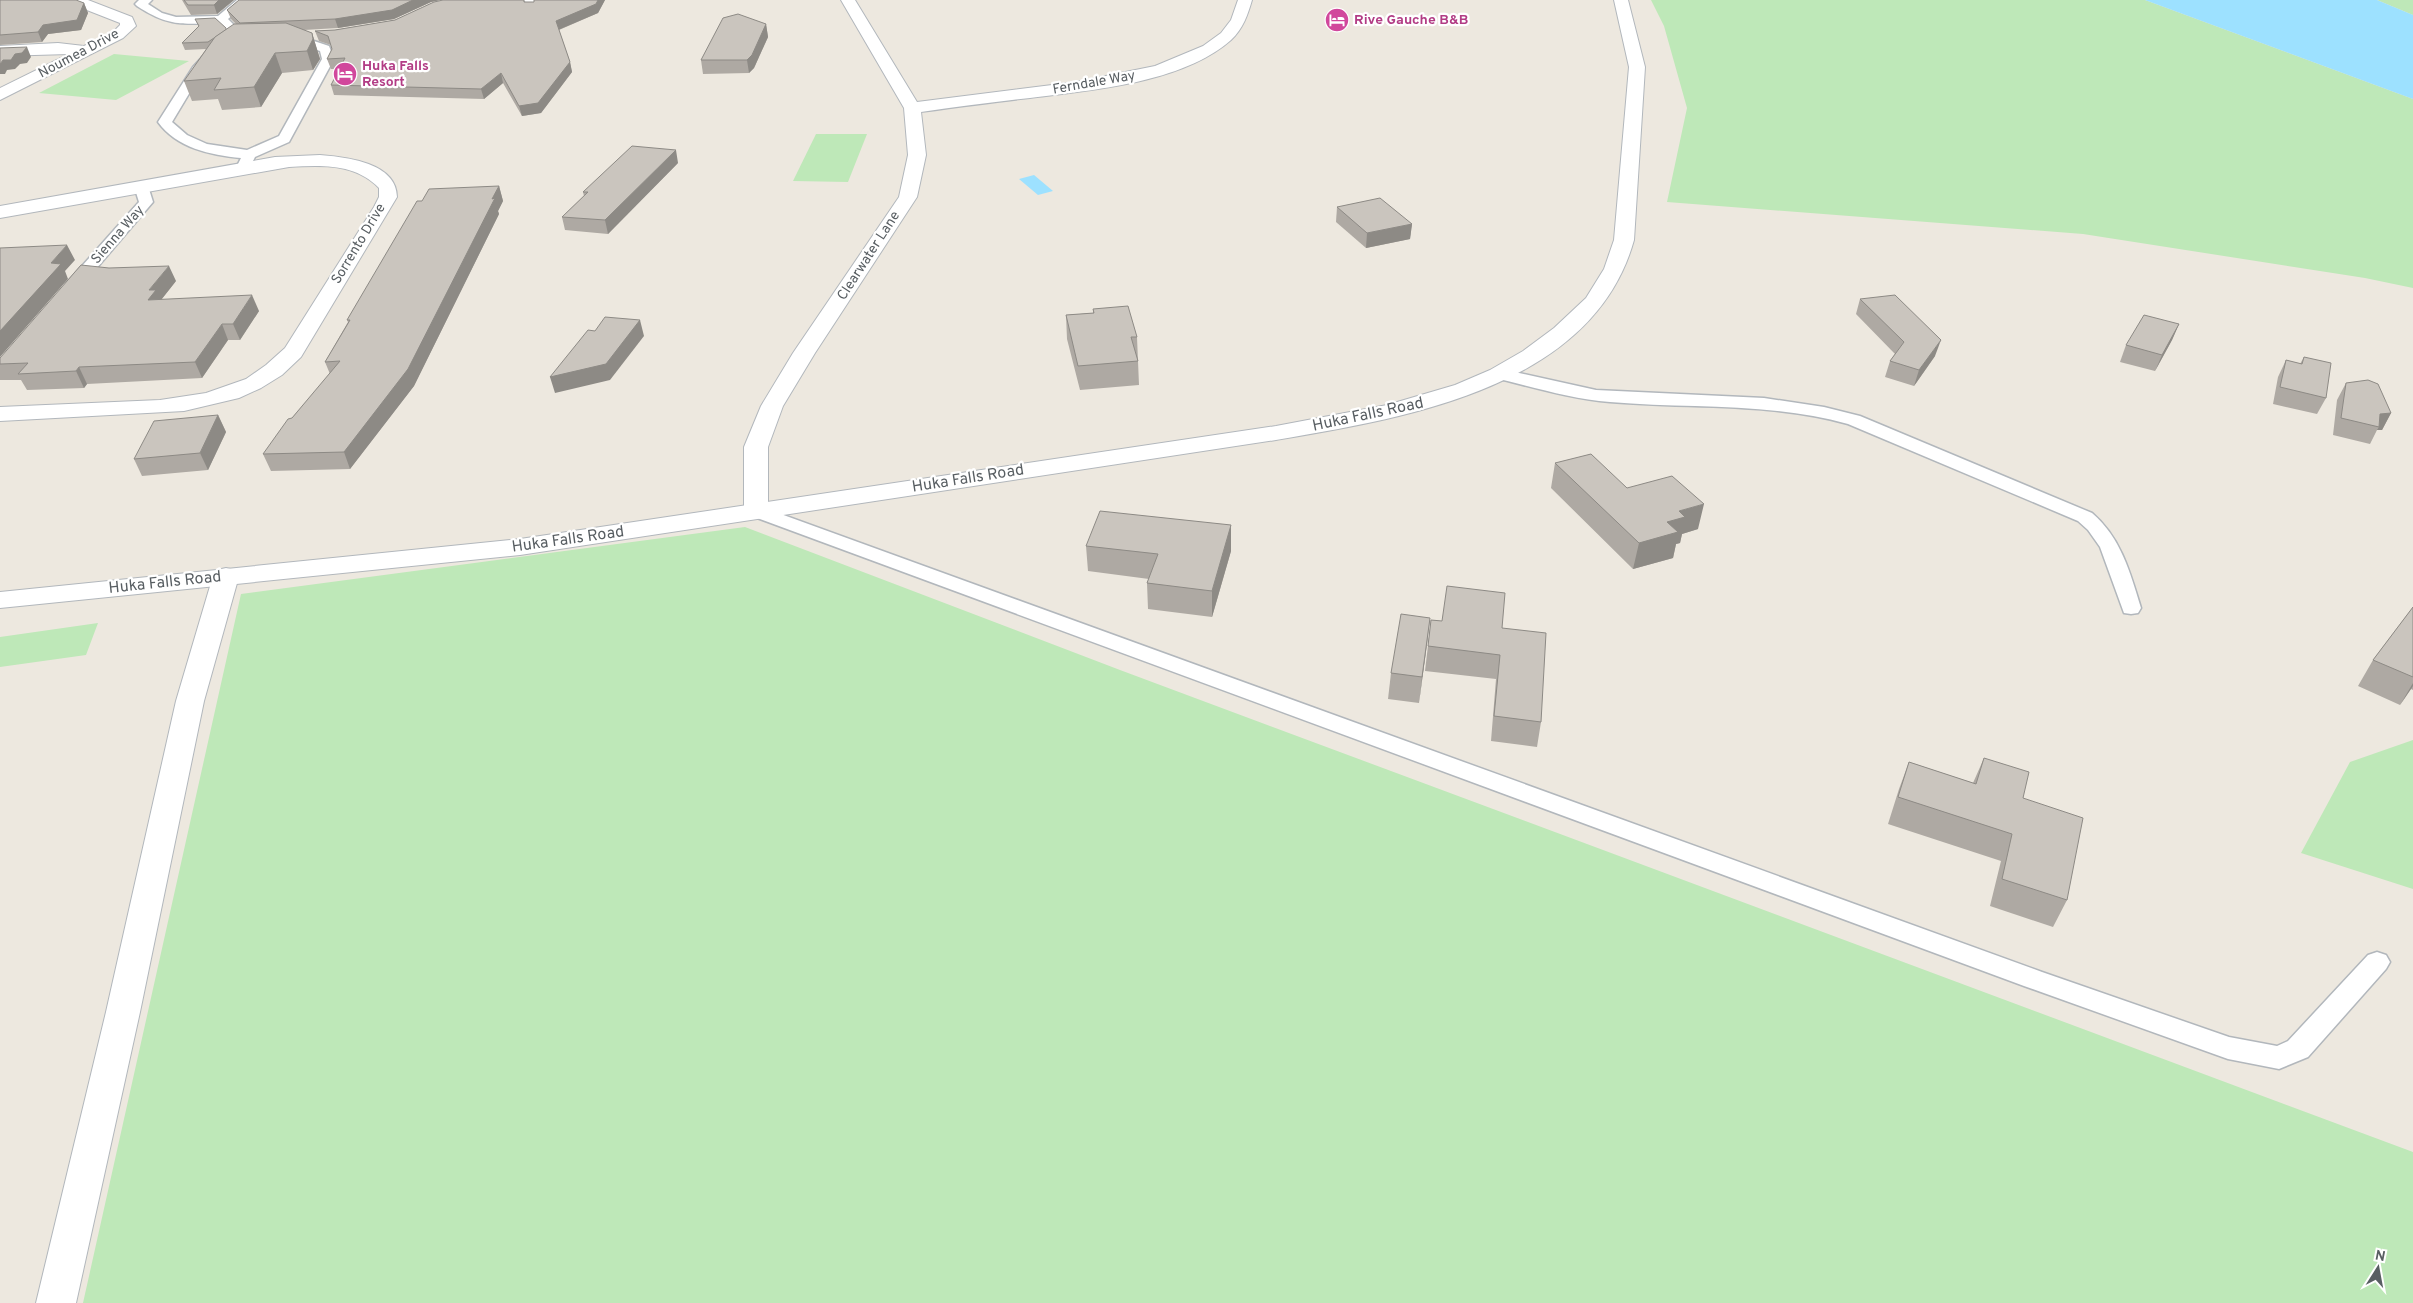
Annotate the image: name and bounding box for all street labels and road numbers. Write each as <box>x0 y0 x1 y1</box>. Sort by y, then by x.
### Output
street label: Noumea Drive <box>36 26 122 82</box>
street label: Ferndale Way <box>1051 67 1137 99</box>
street label: Sorrento Drive <box>328 201 390 287</box>
street label: Sienna Way <box>88 202 148 268</box>
street label: Clearwater Lane <box>834 208 904 304</box>
street label: Huka Falls Road <box>1311 393 1425 437</box>
street label: Huka Falls Road <box>910 460 1026 498</box>
street label: Huka Falls Road <box>511 522 625 558</box>
street label: Huka Falls Road <box>108 567 222 599</box>

